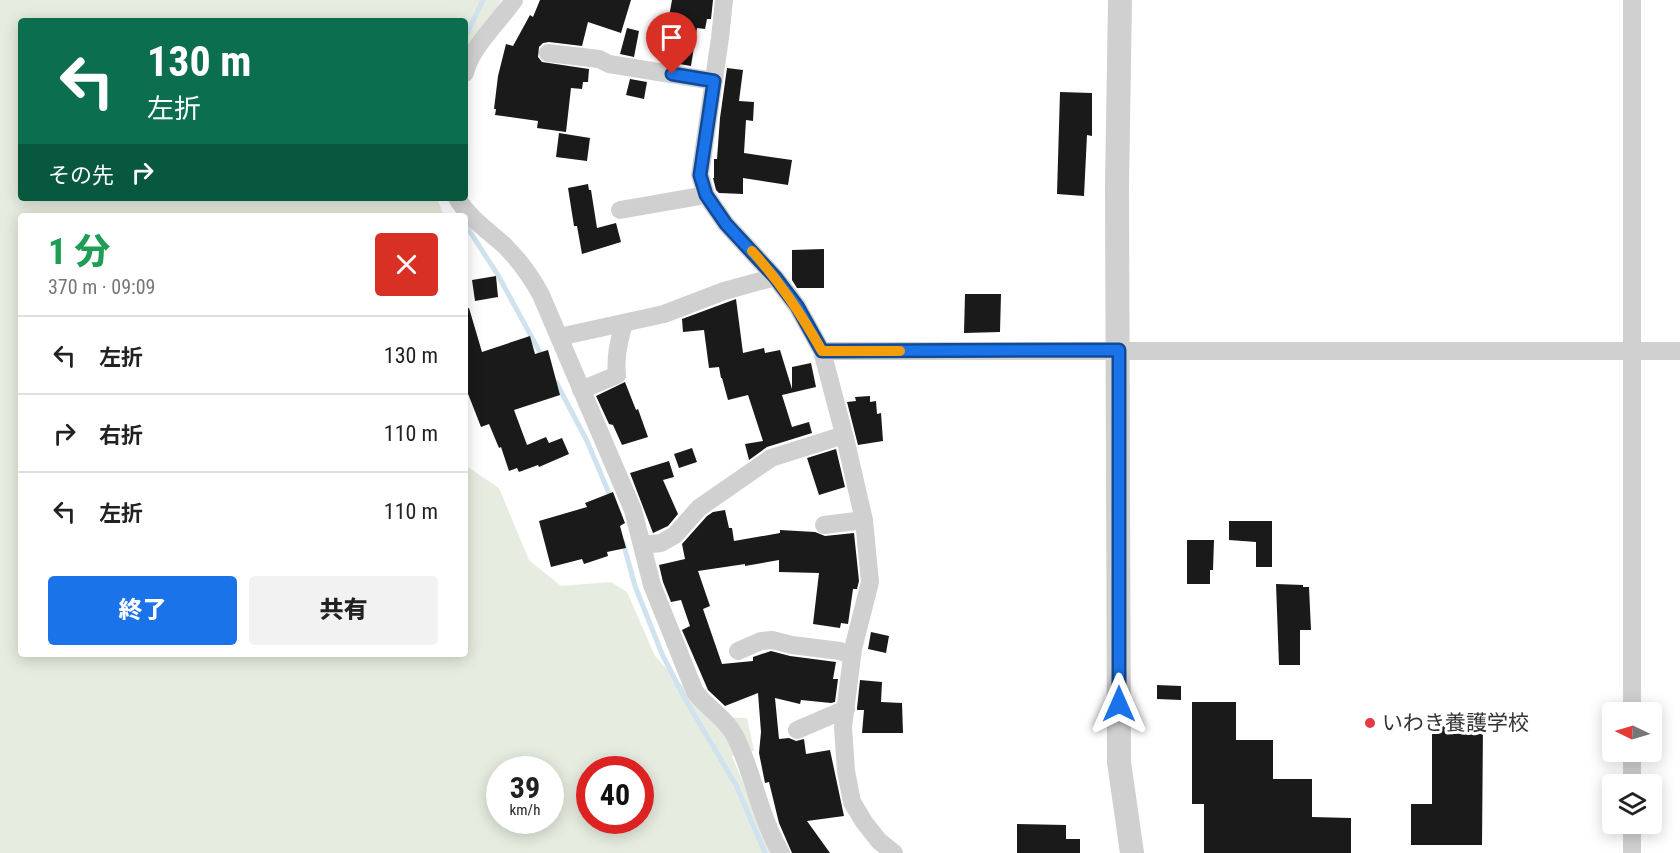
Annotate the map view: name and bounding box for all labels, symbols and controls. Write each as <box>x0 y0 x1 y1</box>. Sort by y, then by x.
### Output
pin <box>646 12 697 74</box>
icon: arrive <box>655 21 688 54</box>
text: 130 m <box>147 37 252 86</box>
icon: left <box>48 42 126 120</box>
text: 左折 <box>147 93 201 125</box>
icon: right <box>126 156 159 189</box>
text: その先 <box>48 163 114 188</box>
text: 1 分 <box>48 231 111 273</box>
button: close <box>375 233 438 296</box>
text: 370 m · 09:09 <box>48 275 155 299</box>
icon: left <box>48 339 81 372</box>
text: 130 m <box>384 343 438 368</box>
text: 左折 <box>99 345 143 370</box>
icon: right <box>48 417 81 450</box>
text: 110 m <box>384 421 438 446</box>
text: 右折 <box>99 423 143 448</box>
icon: left <box>48 495 81 528</box>
text: 110 m <box>384 499 438 524</box>
text: 左折 <box>99 501 143 526</box>
button: 終了 <box>48 576 237 645</box>
button: 共有 <box>249 576 438 645</box>
position arrow <box>1087 672 1151 736</box>
north arrow <box>1602 702 1662 762</box>
map controls <box>1602 702 1662 834</box>
place label: いわき養護学校 <box>1382 711 1529 735</box>
marker: いわき養護学校 <box>1363 716 1377 730</box>
speed limit sign: 40 <box>576 756 654 834</box>
text: 39 <box>510 770 540 805</box>
button: layers <box>1602 774 1662 834</box>
text: km/h <box>510 801 540 819</box>

